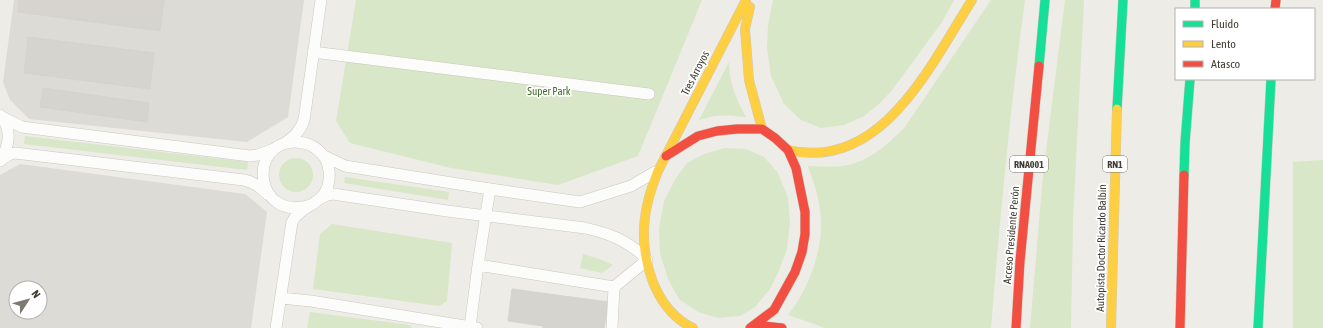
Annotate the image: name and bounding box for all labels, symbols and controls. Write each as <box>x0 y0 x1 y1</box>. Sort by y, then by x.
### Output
legend <box>1175 8 1315 80</box>
text: Fluido <box>1211 17 1239 31</box>
text: Lento <box>1211 37 1236 51</box>
street label: Tres Arroyos <box>679 49 711 97</box>
text: Atasco <box>1211 57 1241 71</box>
park label: Super Park <box>527 85 571 97</box>
road number: RNA001 <box>1010 156 1048 172</box>
road number: RN1 <box>1103 156 1127 172</box>
street label: Autopista Doctor Ricardo Balbín <box>1094 184 1108 312</box>
street label: Acceso Presidente Perón <box>1001 186 1021 284</box>
north arrow <box>8 280 48 320</box>
text: N <box>29 288 43 300</box>

